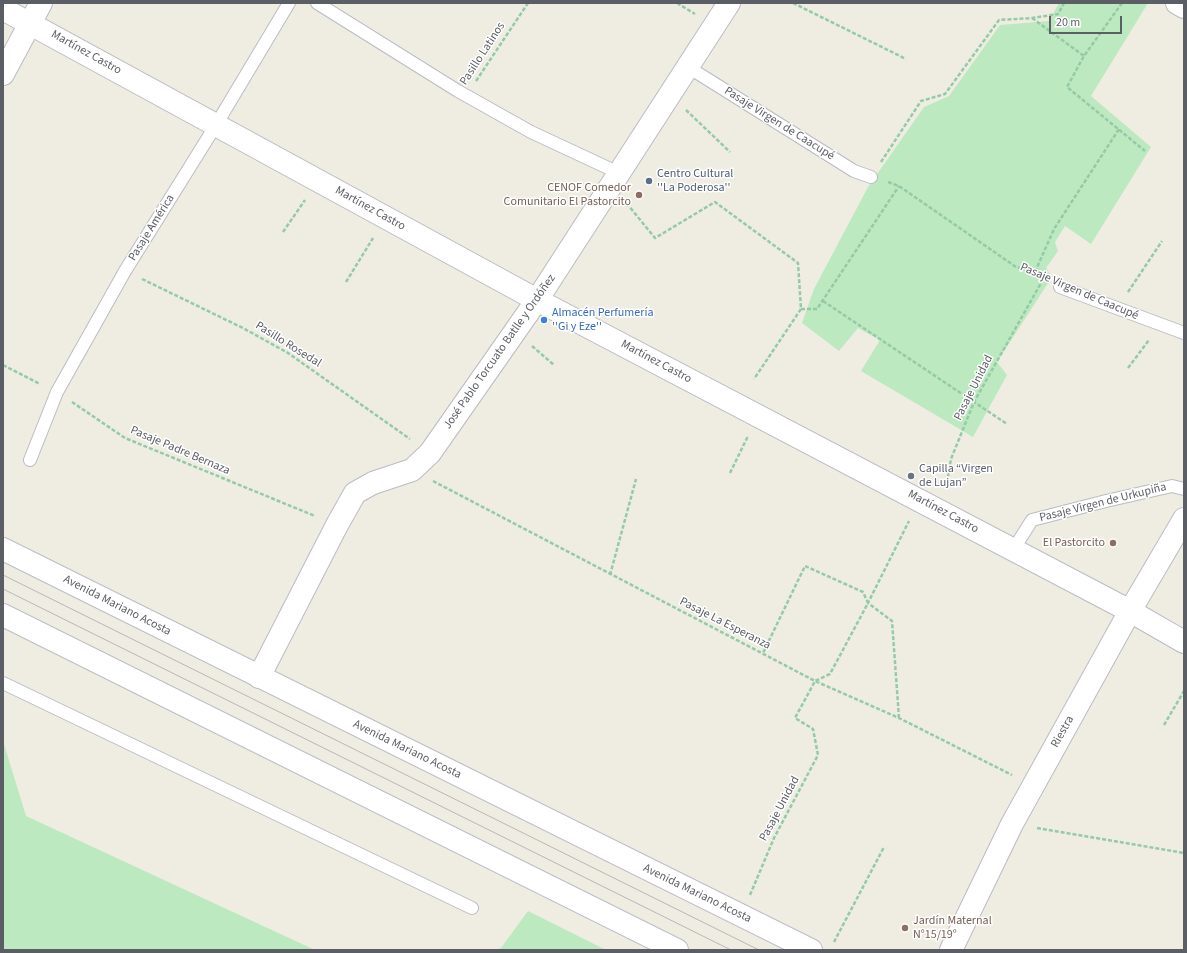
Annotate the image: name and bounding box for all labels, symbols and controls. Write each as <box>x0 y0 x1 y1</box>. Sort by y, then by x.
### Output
scale bar <box>1051 8 1124 34</box>
text: 20 m <box>1056 14 1080 31</box>
street label: Pasillo Latinos <box>457 20 509 88</box>
street label: Martínez Castro <box>48 28 124 78</box>
street label: Pasaje Virgen de Caacupé <box>721 84 837 164</box>
place label: Centro Cultural ''La Poderosa'' <box>657 167 733 195</box>
marker: Centro Cultural ''La Poderosa'' <box>644 176 654 186</box>
place label: CENOF Comedor Comunitario El Pastorcito <box>504 181 631 209</box>
street label: Martínez Castro <box>332 184 408 234</box>
marker: CENOF Comedor Comunitario El Pastorcito <box>634 190 644 200</box>
street label: Pasaje América <box>126 192 178 264</box>
street label: Pasaje Virgen de Caacupé <box>1018 261 1140 323</box>
street label: José Pablo Torcuato Batlle y Ordóñez <box>441 272 559 432</box>
place label: Almacén Perfumería ''Gi y Eze'' <box>552 306 653 334</box>
marker: Almacén Perfumería ''Gi y Eze'' <box>539 315 549 325</box>
street label: Pasillo Rosedal <box>252 319 324 371</box>
street label: Martínez Castro <box>618 337 694 387</box>
street label: Pasaje Unidad <box>951 353 997 423</box>
street label: Pasaje Padre Bernaza <box>128 424 232 478</box>
place label: Capilla “Virgen de Lujan” <box>919 462 993 490</box>
marker: Capilla “Virgen de Lujan” <box>906 471 916 481</box>
street label: Pasaje Virgen de Urkupiña <box>1038 480 1168 526</box>
street label: Martínez Castro <box>905 487 981 537</box>
place label: El Pastorcito <box>1043 536 1105 550</box>
marker: El Pastorcito <box>1108 538 1118 548</box>
street label: Avenida Mariano Acosta <box>61 573 173 639</box>
street label: Pasaje La Esperanza <box>677 595 773 653</box>
street label: Riestra <box>1048 713 1078 751</box>
street label: Avenida Mariano Acosta <box>350 717 464 783</box>
street label: Pasaje Unidad <box>757 774 803 844</box>
street label: Avenida Mariano Acosta <box>640 861 754 927</box>
place label: Jardín Maternal N°15/19° <box>913 914 992 942</box>
marker: Jardín Maternal N°15/19° <box>900 923 910 933</box>

